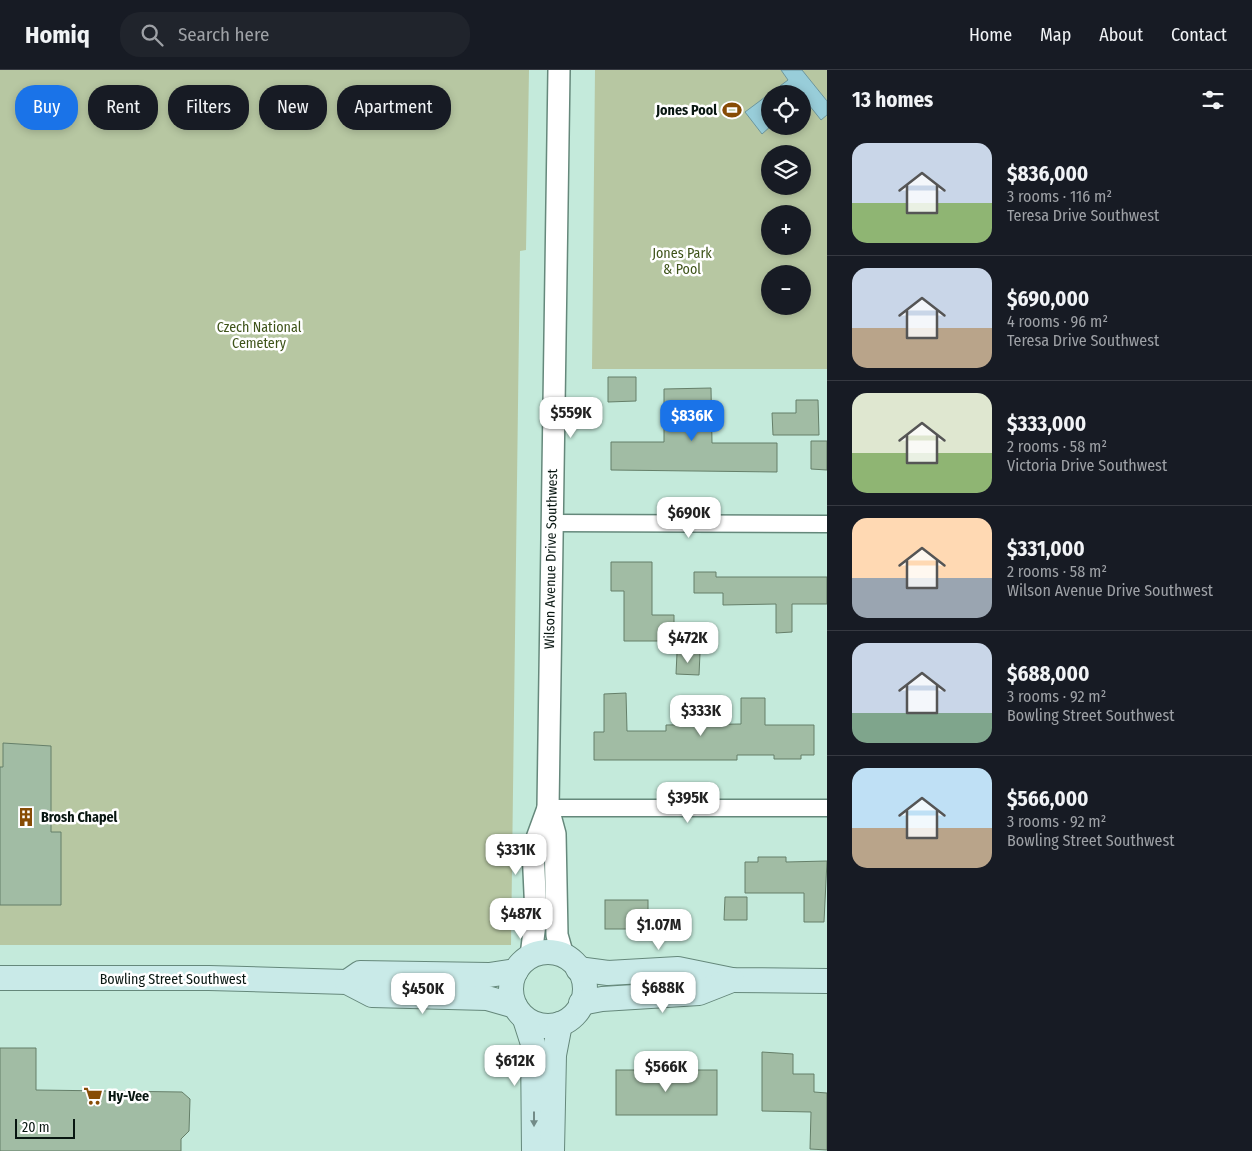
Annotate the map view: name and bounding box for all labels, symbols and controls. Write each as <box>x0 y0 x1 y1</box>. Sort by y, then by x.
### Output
search box <box>120 12 470 57</box>
text: Homiq <box>25 21 90 49</box>
icon: search <box>138 21 166 49</box>
text: Search here <box>178 23 269 46</box>
text: Home <box>969 24 1012 46</box>
text: Map <box>1040 24 1071 46</box>
text: About <box>1099 24 1143 46</box>
text: Contact <box>1171 24 1227 46</box>
chip: Buy <box>15 85 78 130</box>
chip: Rent <box>88 85 158 130</box>
chip: Filters <box>168 85 249 130</box>
chip: New <box>259 85 327 130</box>
chip: Apartment <box>337 85 451 130</box>
map controls <box>761 85 811 315</box>
button: locate <box>761 85 811 135</box>
icon: filters <box>1199 86 1227 114</box>
text: 13 homes <box>852 87 933 113</box>
sports icon: Jones Pool <box>721 99 743 121</box>
place label: Jones Pool <box>655 102 717 119</box>
button: layers <box>761 145 811 195</box>
text: $836,000 <box>1007 161 1088 187</box>
icon: home <box>892 163 952 223</box>
text: 3 rooms · 116 m² <box>1007 187 1112 206</box>
button: + <box>761 205 811 255</box>
text: Teresa Drive Southwest <box>1007 206 1159 225</box>
park label: Jones Park & Pool <box>652 245 712 278</box>
button: − <box>761 265 811 315</box>
text: $690,000 <box>1007 286 1089 312</box>
icon: home <box>892 288 952 348</box>
text: 4 rooms · 96 m² <box>1007 312 1108 331</box>
park label: Czech National Cemetery <box>217 319 302 352</box>
text: Teresa Drive Southwest <box>1007 331 1159 350</box>
pin: $559K <box>536 396 606 439</box>
pin: $836K <box>657 400 727 442</box>
text: $559K <box>551 403 591 422</box>
text: $836K <box>671 406 713 425</box>
text: $333,000 <box>1007 411 1086 437</box>
icon: home <box>892 413 952 473</box>
text: 2 rooms · 58 m² <box>1007 437 1107 456</box>
text: Victoria Drive Southwest <box>1007 456 1167 475</box>
street label: Wilson Avenue Drive Southwest <box>541 468 561 649</box>
pin: $690K <box>654 496 724 539</box>
text: $690K <box>668 503 710 522</box>
text: $331,000 <box>1007 536 1085 562</box>
icon: home <box>892 538 952 598</box>
text: 2 rooms · 58 m² <box>1007 562 1107 581</box>
text: Wilson Avenue Drive Southwest <box>1007 581 1213 600</box>
pin: $472K <box>653 622 723 664</box>
text: $472K <box>668 628 708 647</box>
text: $688,000 <box>1007 661 1089 687</box>
icon: home <box>892 663 952 723</box>
text: 3 rooms · 92 m² <box>1007 687 1106 706</box>
pin: $333K <box>666 694 736 737</box>
text: $333K <box>681 701 721 720</box>
text: Bowling Street Southwest <box>1007 706 1175 725</box>
pin: $395K <box>653 782 723 824</box>
text: $566,000 <box>1007 786 1089 812</box>
text: $395K <box>668 788 708 807</box>
icon: home <box>892 788 952 848</box>
building icon: Brosh Chapel <box>15 806 37 828</box>
place label: Brosh Chapel <box>41 809 118 826</box>
text: 3 rooms · 92 m² <box>1007 812 1106 831</box>
text: Bowling Street Southwest <box>1007 831 1175 850</box>
pin: $331K <box>481 834 551 876</box>
text: $331K <box>497 840 535 859</box>
pin: $487K <box>486 898 556 940</box>
text: $487K <box>501 904 541 923</box>
pin: $1.07M <box>618 908 700 951</box>
text: $1.07M <box>637 915 681 934</box>
street label: Bowling Street Southwest <box>100 971 247 988</box>
pin: $450K <box>388 972 458 1015</box>
pin: $688K <box>628 972 698 1014</box>
text: $688K <box>642 978 684 997</box>
text: $450K <box>402 979 444 998</box>
pin: $612K <box>480 1044 550 1087</box>
pin: $566K <box>631 1050 701 1093</box>
text: $612K <box>496 1051 535 1070</box>
text: $566K <box>645 1057 687 1076</box>
supermarket icon: Hy-Vee <box>82 1085 104 1107</box>
place label: Hy-Vee <box>108 1088 149 1105</box>
one-way arrow <box>530 1111 538 1127</box>
scale bar <box>15 1116 75 1139</box>
text: 20 m <box>22 1119 50 1136</box>

